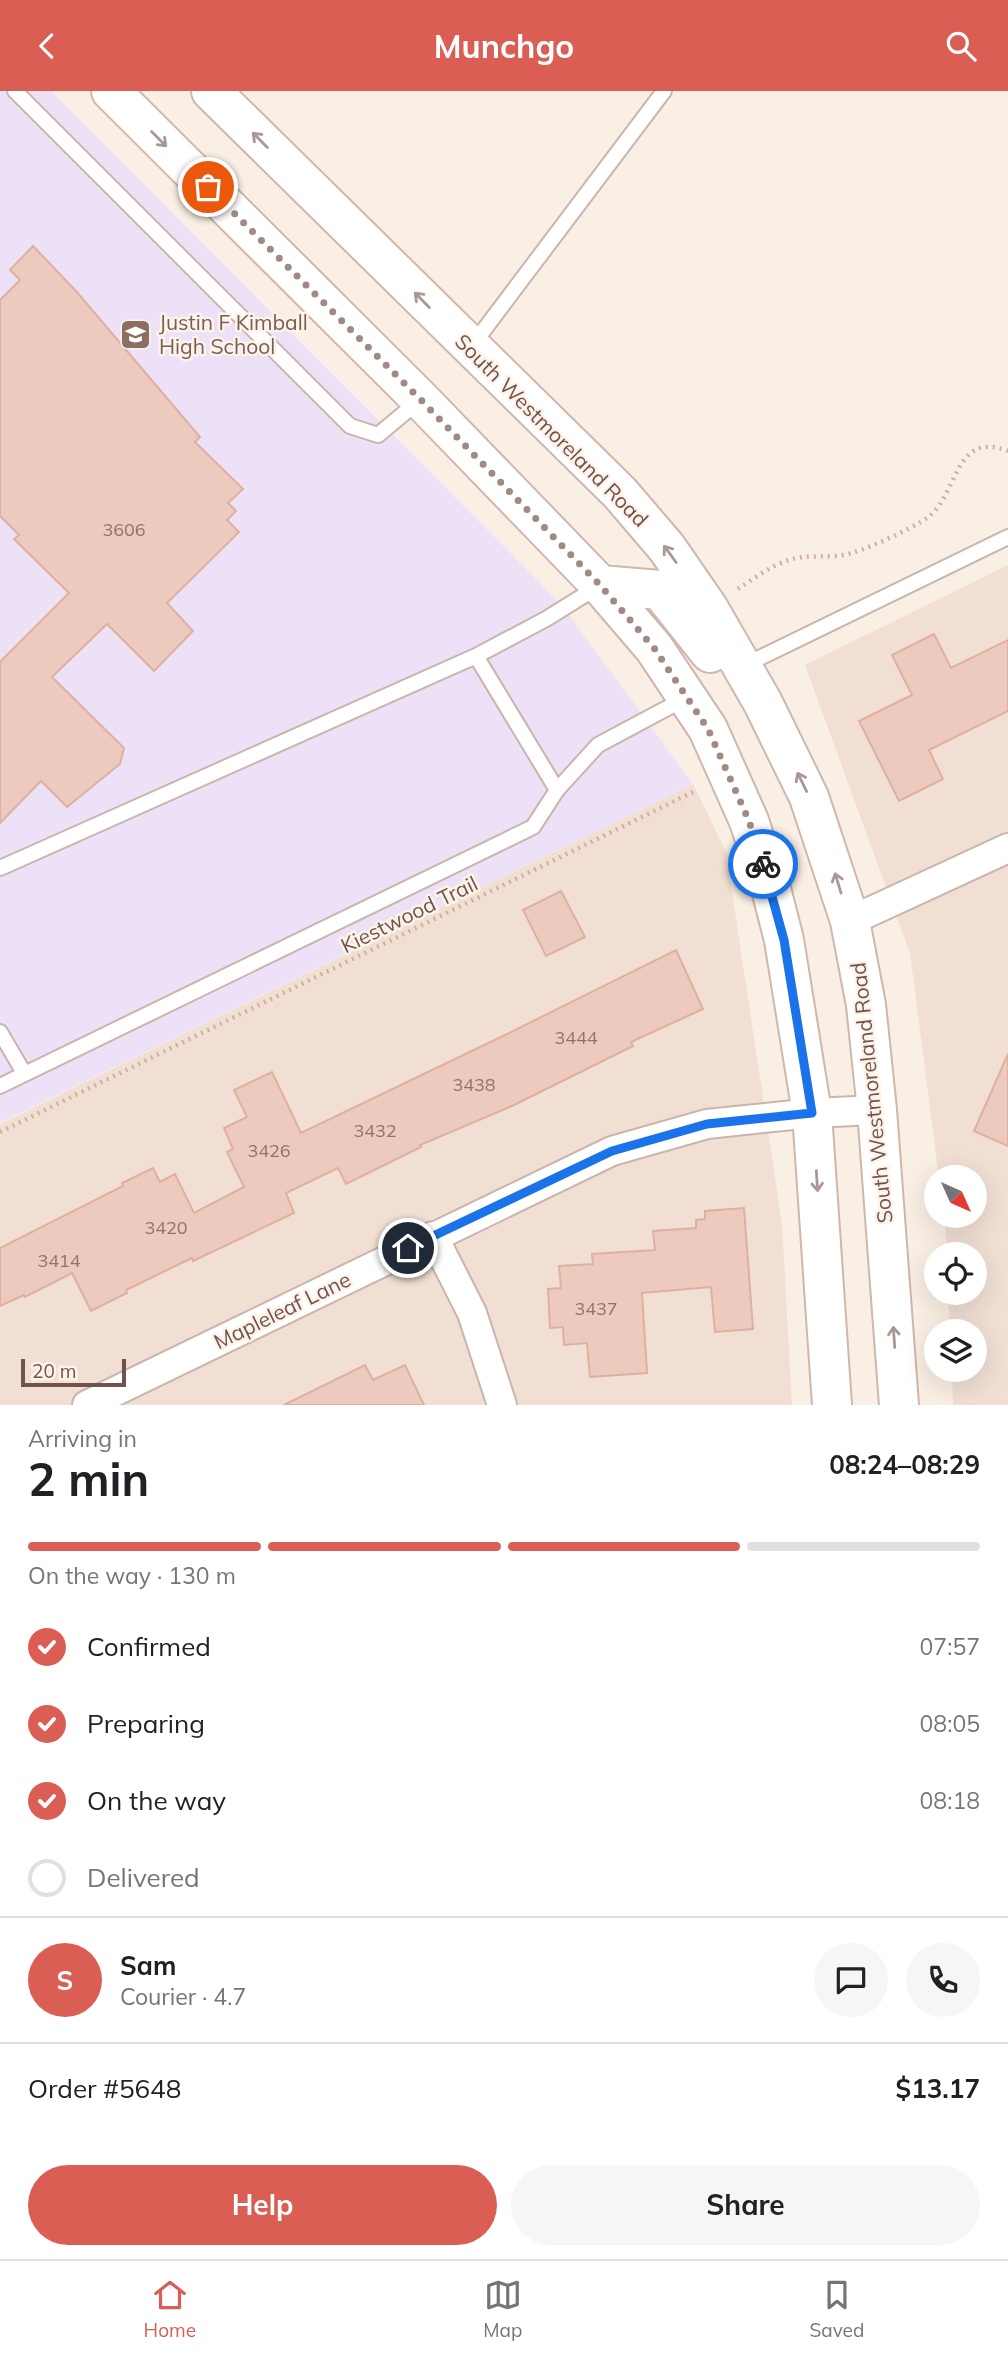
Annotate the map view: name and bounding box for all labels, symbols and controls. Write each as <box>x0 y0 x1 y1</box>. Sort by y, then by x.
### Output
text: Munchgo <box>434 26 574 66</box>
icon: back <box>28 27 66 65</box>
icon: search <box>942 27 980 65</box>
one-way arrow <box>151 131 168 148</box>
one-way arrow <box>252 131 269 148</box>
pin <box>178 157 238 217</box>
icon: bag <box>189 168 227 206</box>
one-way arrow <box>413 291 430 308</box>
place label: Justin F Kimball High School <box>159 309 308 359</box>
school or university icon: Justin F Kimball High School <box>119 317 153 351</box>
street label: South Westmoreland Road <box>450 328 654 532</box>
house number: 3606 <box>102 518 146 541</box>
one-way arrow <box>663 544 678 563</box>
one-way arrow <box>794 772 808 793</box>
courier <box>728 829 798 899</box>
icon: bike <box>744 845 782 883</box>
street label: Kiestwood Trail <box>336 870 482 958</box>
one-way arrow <box>831 873 843 895</box>
street label: South Westmoreland Road <box>844 961 898 1225</box>
house number: 3444 <box>554 1026 598 1049</box>
house number: 3438 <box>452 1073 496 1096</box>
house number: 3432 <box>353 1119 397 1142</box>
house number: 3426 <box>247 1139 291 1162</box>
north arrow <box>924 1165 987 1229</box>
map controls <box>924 1165 987 1382</box>
one-way arrow <box>810 1170 823 1193</box>
house number: 3420 <box>144 1216 188 1239</box>
pin <box>378 1218 438 1278</box>
icon: home <box>389 1229 427 1267</box>
button: locate <box>924 1242 987 1305</box>
house number: 3414 <box>37 1249 81 1272</box>
street label: Mapleleaf Lane <box>209 1266 355 1354</box>
house number: 3437 <box>574 1297 618 1320</box>
button: layers <box>924 1319 987 1382</box>
one-way arrow <box>887 1326 900 1349</box>
scale bar <box>21 1356 126 1388</box>
text: 20 m <box>32 1359 76 1383</box>
text: Arriving in <box>28 1424 137 1453</box>
text: 08:24–08:29 <box>829 1448 980 1481</box>
text: 2 min <box>28 1450 149 1508</box>
text: On the way · 130 m <box>28 1561 236 1590</box>
icon: check <box>28 1628 66 1666</box>
text: Confirmed <box>87 1630 211 1663</box>
text: 07:57 <box>920 1632 980 1661</box>
icon: check <box>28 1705 66 1743</box>
text: Preparing <box>87 1707 205 1740</box>
text: 08:05 <box>920 1709 980 1738</box>
icon: check <box>28 1782 66 1820</box>
text: On the way <box>87 1784 226 1817</box>
text: 08:18 <box>920 1786 980 1815</box>
text: Delivered <box>87 1861 200 1894</box>
button: chat <box>814 1943 888 2017</box>
button: phone <box>906 1943 980 2017</box>
text: Sam <box>120 1949 176 1982</box>
text: S <box>57 1964 73 1997</box>
text: Courier · 4.7 <box>120 1982 246 2011</box>
text: Order #5648 <box>28 2072 181 2105</box>
text: $13.17 <box>896 2072 980 2105</box>
button: Help <box>28 2165 497 2245</box>
button: Share <box>511 2165 980 2245</box>
tab: Home <box>144 2276 196 2342</box>
tab: Map <box>483 2276 522 2342</box>
tab: Saved <box>810 2276 864 2342</box>

